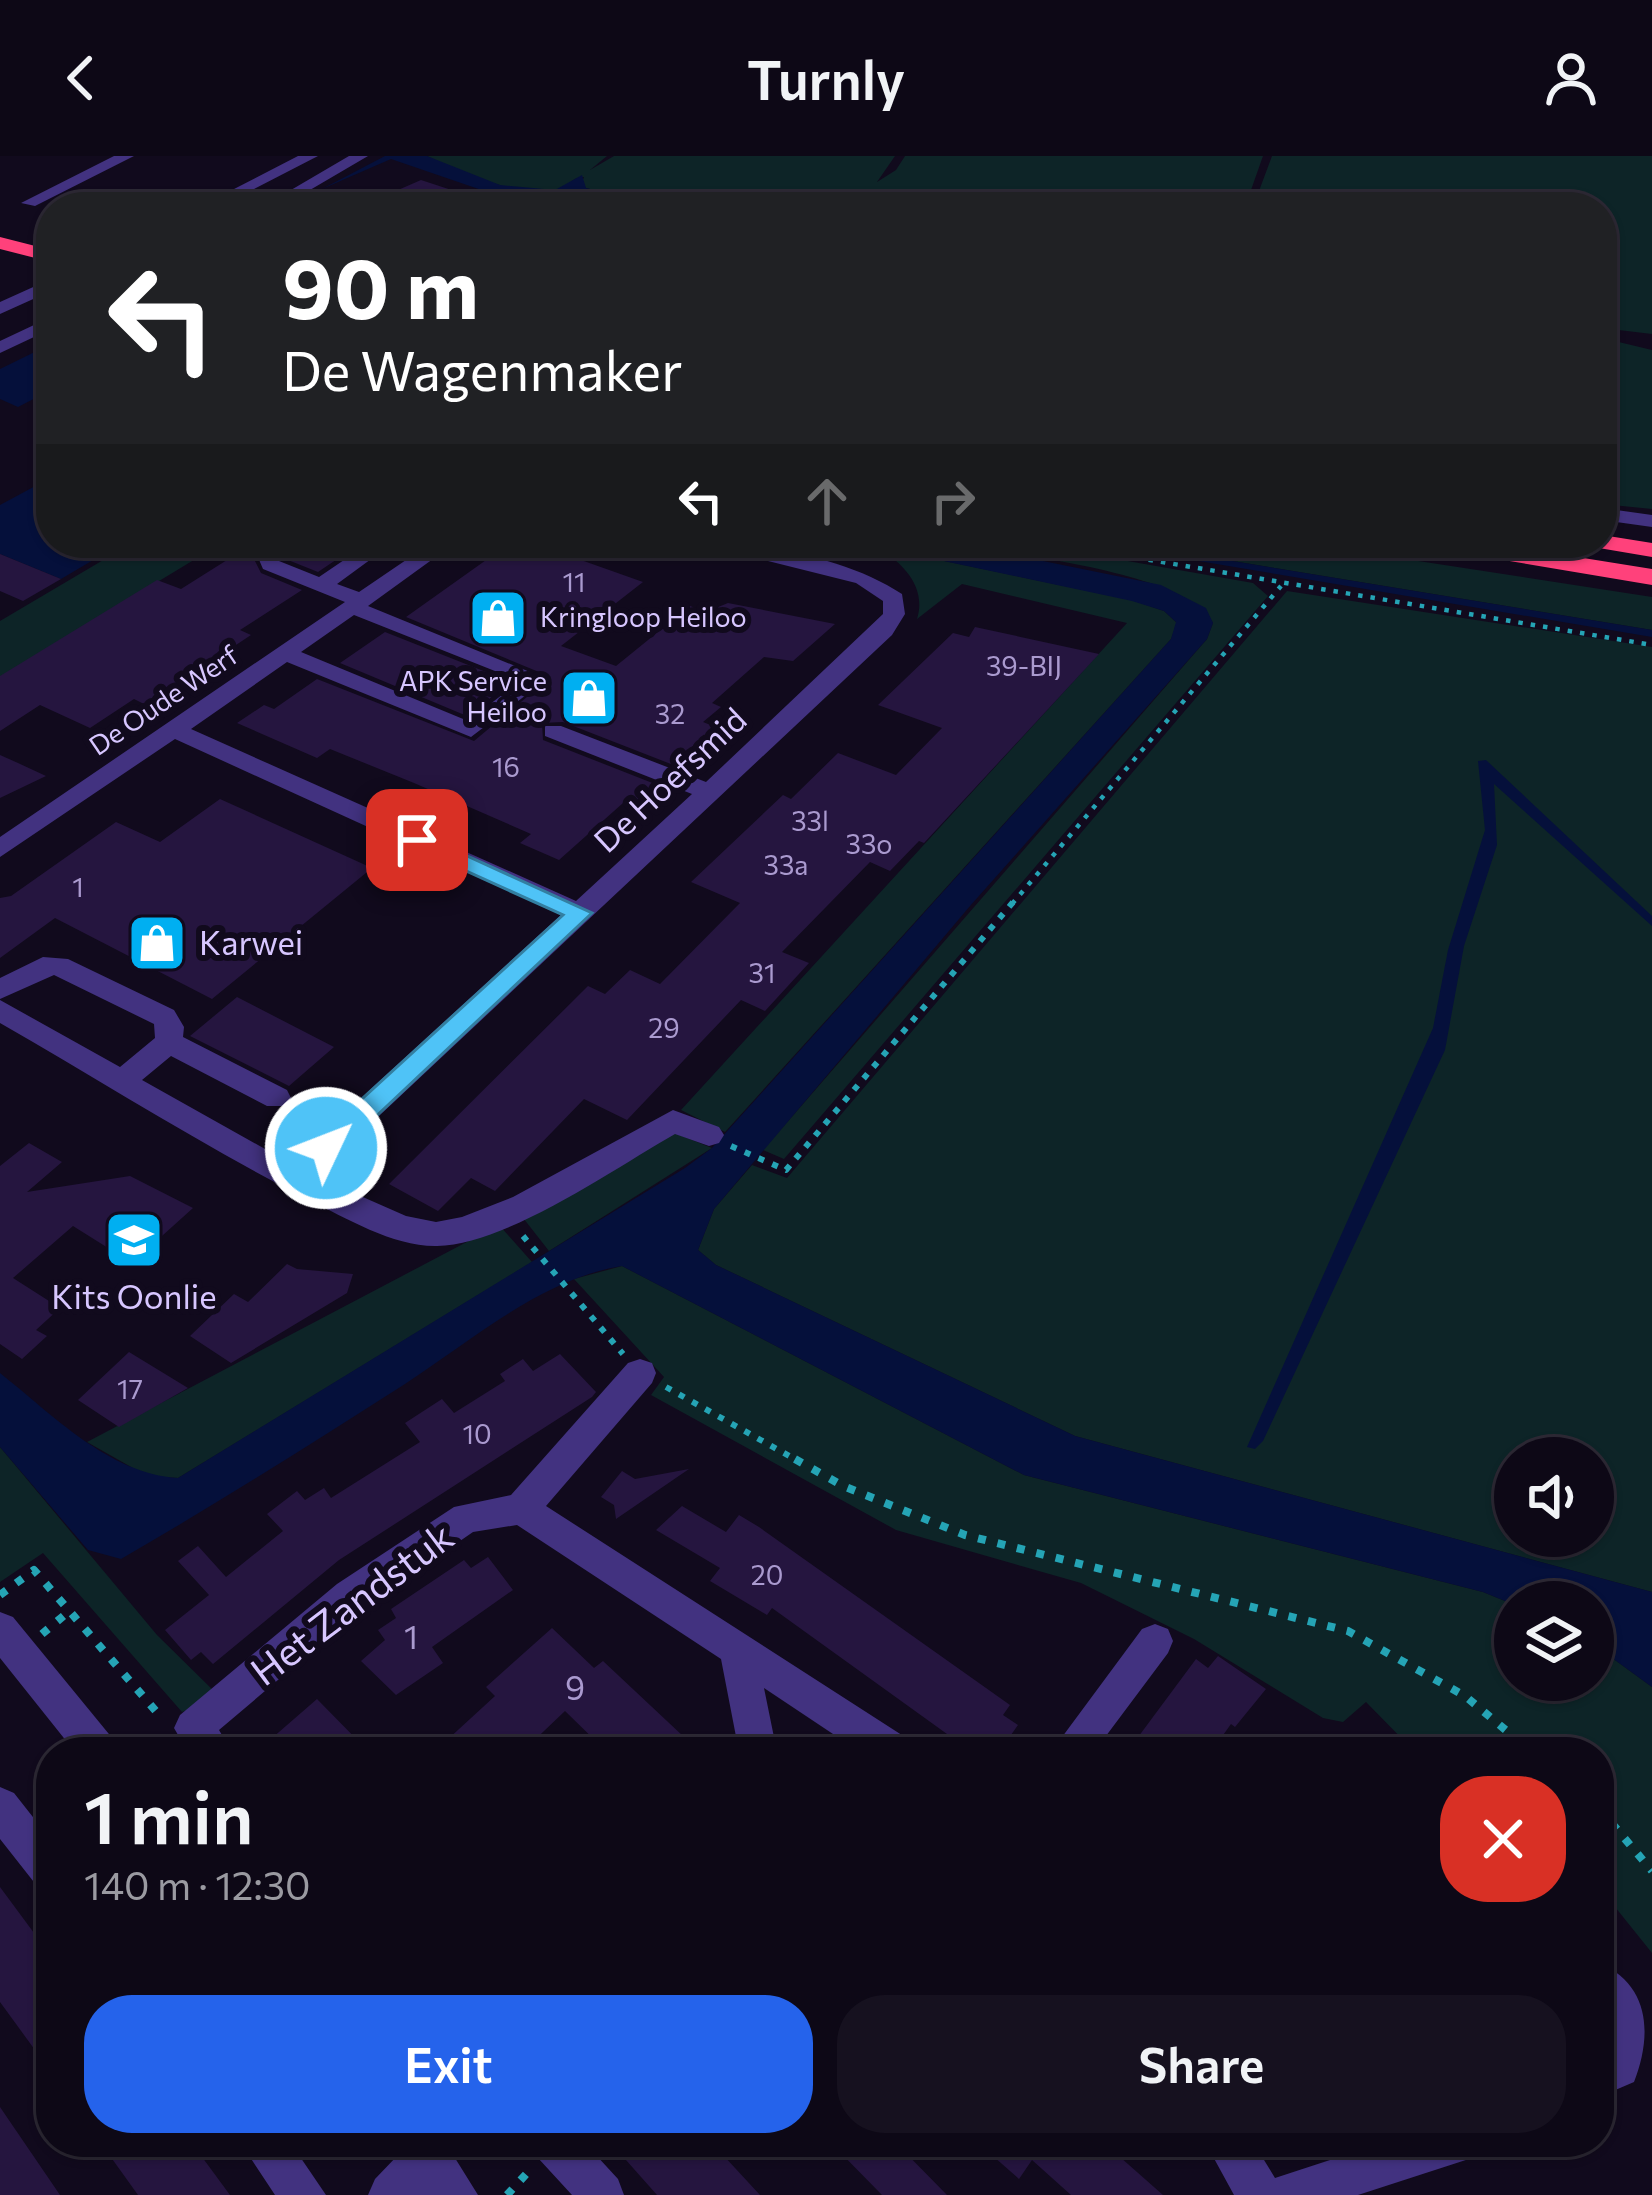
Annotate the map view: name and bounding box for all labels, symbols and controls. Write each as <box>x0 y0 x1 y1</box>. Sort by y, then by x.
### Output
icon: back <box>48 45 114 111</box>
text: Turnly <box>747 45 905 111</box>
icon: person <box>1538 45 1604 111</box>
text: 90 m <box>282 234 479 336</box>
icon: left <box>84 240 240 396</box>
text: De Wagenmaker <box>282 336 683 402</box>
icon: left <box>668 468 734 534</box>
icon: ahead <box>794 468 860 534</box>
icon: right <box>920 468 986 534</box>
house number: 11 <box>562 565 586 598</box>
shop icon: Kringloop Heiloo <box>467 587 529 649</box>
place label: Kringloop Heiloo <box>540 600 747 633</box>
street label: De Oude Werf <box>82 638 244 762</box>
house number: 39-BIJ <box>986 649 1062 682</box>
place label: APK Service Heiloo <box>399 664 547 728</box>
shop icon: APK Service Heiloo <box>558 667 620 729</box>
house number: 32 <box>655 697 685 730</box>
street label: De Hoefsmid <box>584 698 754 860</box>
house number: 16 <box>492 750 520 783</box>
pin <box>366 789 468 891</box>
house number: 33l <box>791 804 829 837</box>
icon: arrive <box>384 807 450 873</box>
house number: 33o <box>846 827 892 860</box>
house number: 33a <box>764 848 808 881</box>
house number: 1 <box>72 870 84 903</box>
shop icon: Karwei <box>126 912 188 974</box>
place label: Karwei <box>199 921 303 962</box>
house number: 31 <box>749 956 775 989</box>
house number: 29 <box>648 1011 680 1044</box>
position arrow <box>263 1085 389 1211</box>
school or university icon: Kits Oonlie <box>103 1209 165 1271</box>
place label: Kits Oonlie <box>51 1275 217 1316</box>
house number: 17 <box>117 1372 143 1405</box>
house number: 10 <box>462 1417 492 1450</box>
map controls <box>1494 1437 1614 1701</box>
button: sound <box>1494 1437 1614 1557</box>
street label: Het Zandstuk <box>240 1511 461 1694</box>
house number: 20 <box>751 1558 783 1591</box>
button: layers <box>1494 1581 1614 1701</box>
house number: 1 <box>404 1615 418 1656</box>
house number: 9 <box>565 1666 585 1707</box>
text: 1 min <box>84 1771 254 1859</box>
button: close <box>1440 1776 1566 1902</box>
text: 140 m · 12:30 <box>84 1860 310 1908</box>
button: Exit <box>84 1995 813 2133</box>
button: Share <box>837 1995 1566 2133</box>

